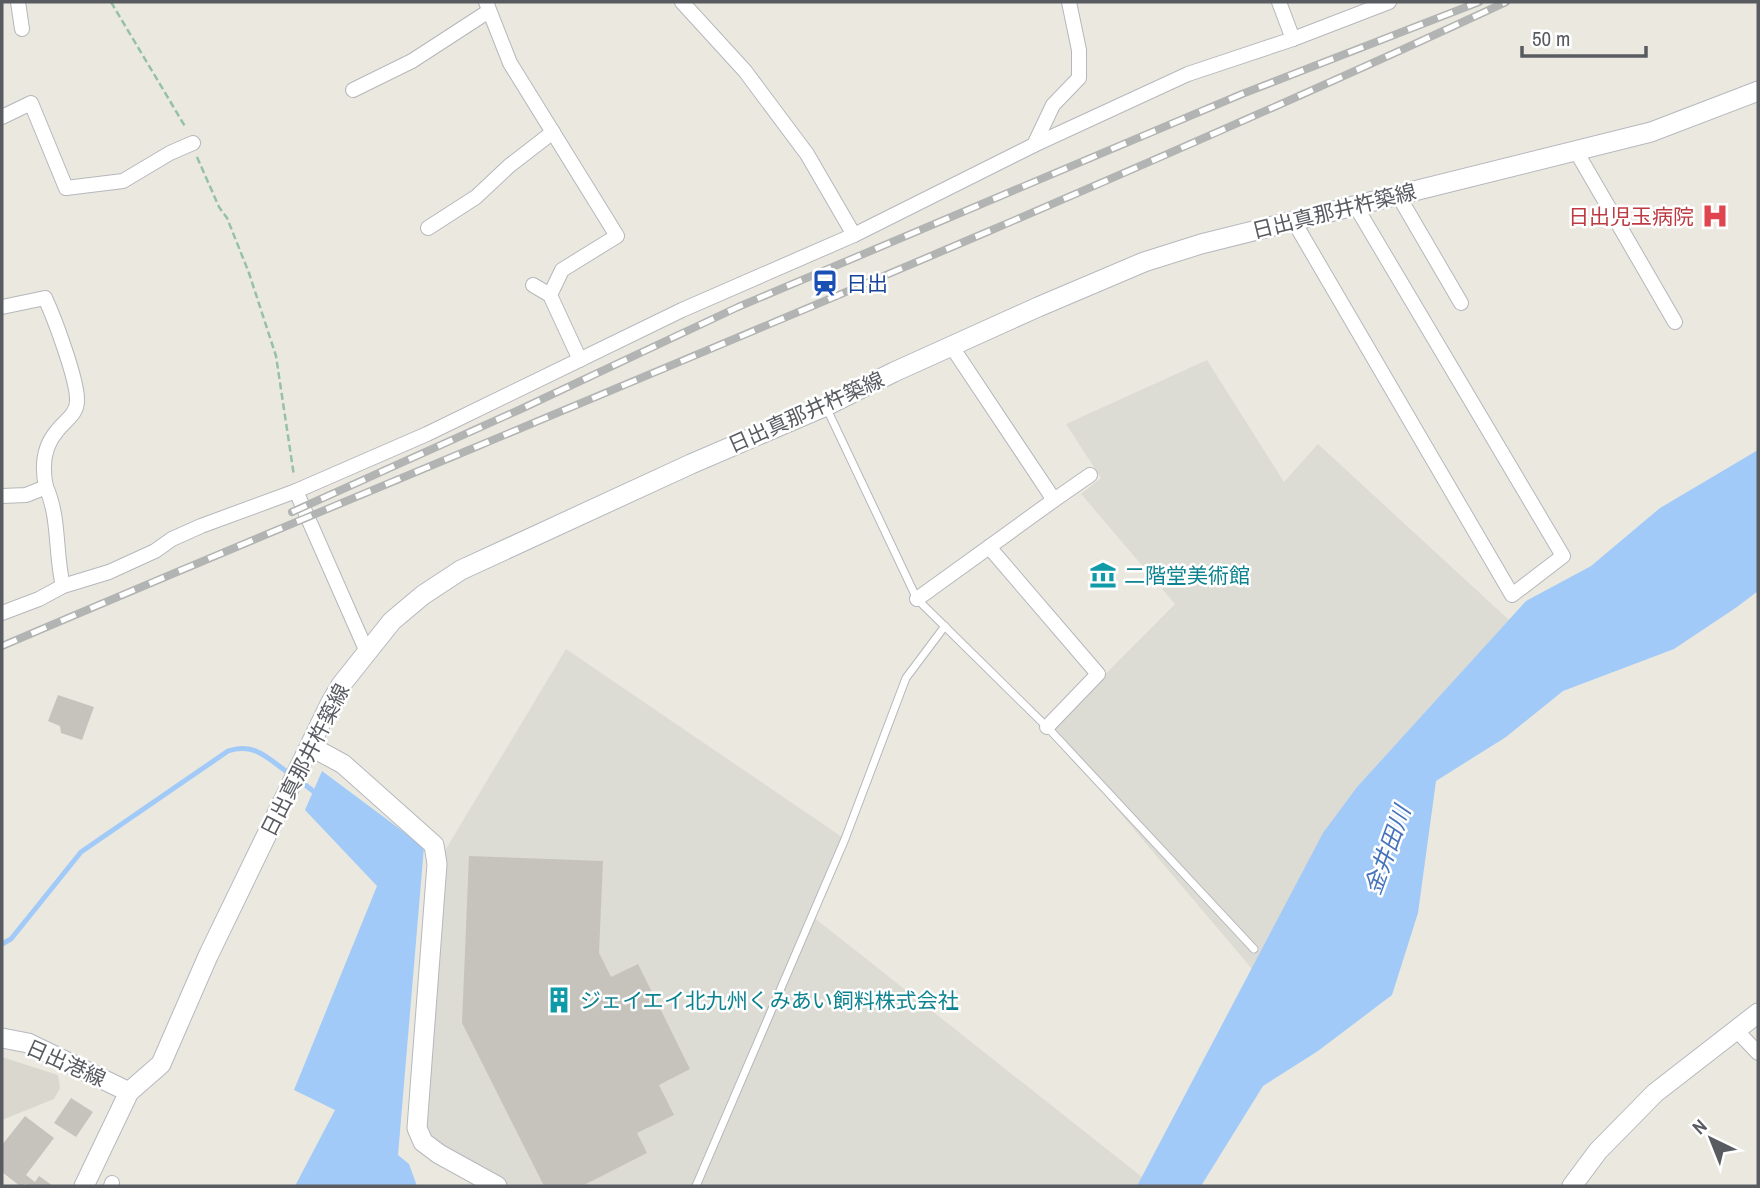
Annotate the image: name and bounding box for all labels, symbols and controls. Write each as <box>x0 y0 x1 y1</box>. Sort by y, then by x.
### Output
scale bar <box>1522 14 1646 58</box>
text: 50 m <box>1532 24 1570 53</box>
street label: 日出真那井杵築線 <box>1249 177 1419 245</box>
hospital icon: 日出児玉病院 <box>1700 201 1730 231</box>
place label: 日出児玉病院 <box>1568 202 1694 231</box>
station icon: 日出 <box>810 268 840 298</box>
place label: 日出 <box>846 269 888 298</box>
street label: 日出真那井杵築線 <box>723 365 889 459</box>
museum icon: 二階堂美術館 <box>1088 560 1118 590</box>
place label: 二階堂美術館 <box>1124 561 1250 590</box>
street label: 日出真那井杵築線 <box>254 679 356 841</box>
water label: 金井田川 <box>1357 799 1418 899</box>
building icon: ジェイエイ北九州くみあい飼料株式会社 <box>544 985 574 1015</box>
place label: ジェイエイ北九州くみあい飼料株式会社 <box>580 986 959 1015</box>
street label: 日出港線 <box>22 1033 110 1093</box>
north arrow <box>1676 1104 1746 1174</box>
text: N <box>1686 1113 1712 1140</box>

